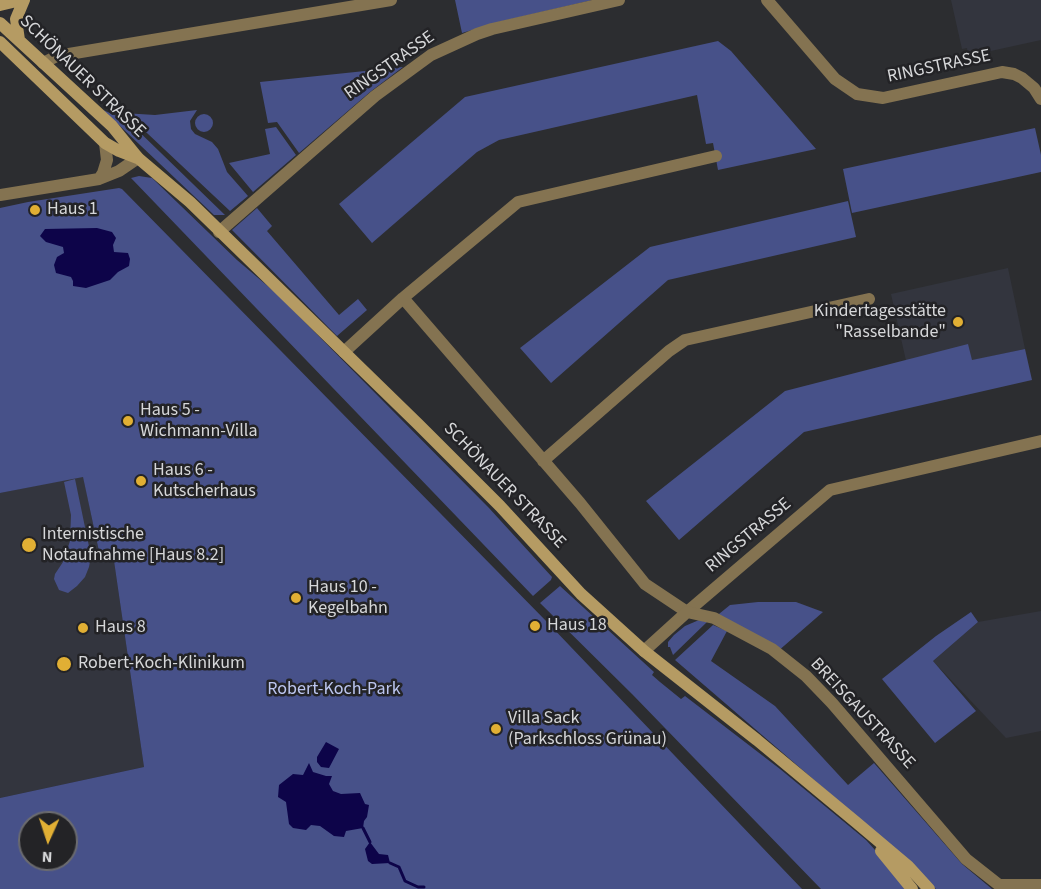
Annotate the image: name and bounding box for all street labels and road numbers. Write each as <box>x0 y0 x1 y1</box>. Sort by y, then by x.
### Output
street label: SCHÖNAUER STRASSE <box>14 11 150 143</box>
street label: RINGSTRASSE <box>341 27 439 105</box>
street label: RINGSTRASSE <box>885 46 993 88</box>
street label: SCHÖNAUER STRASSE <box>438 418 570 554</box>
street label: RINGSTRASSE <box>702 494 796 578</box>
street label: BREISGAUSTRASSE <box>805 654 919 774</box>

